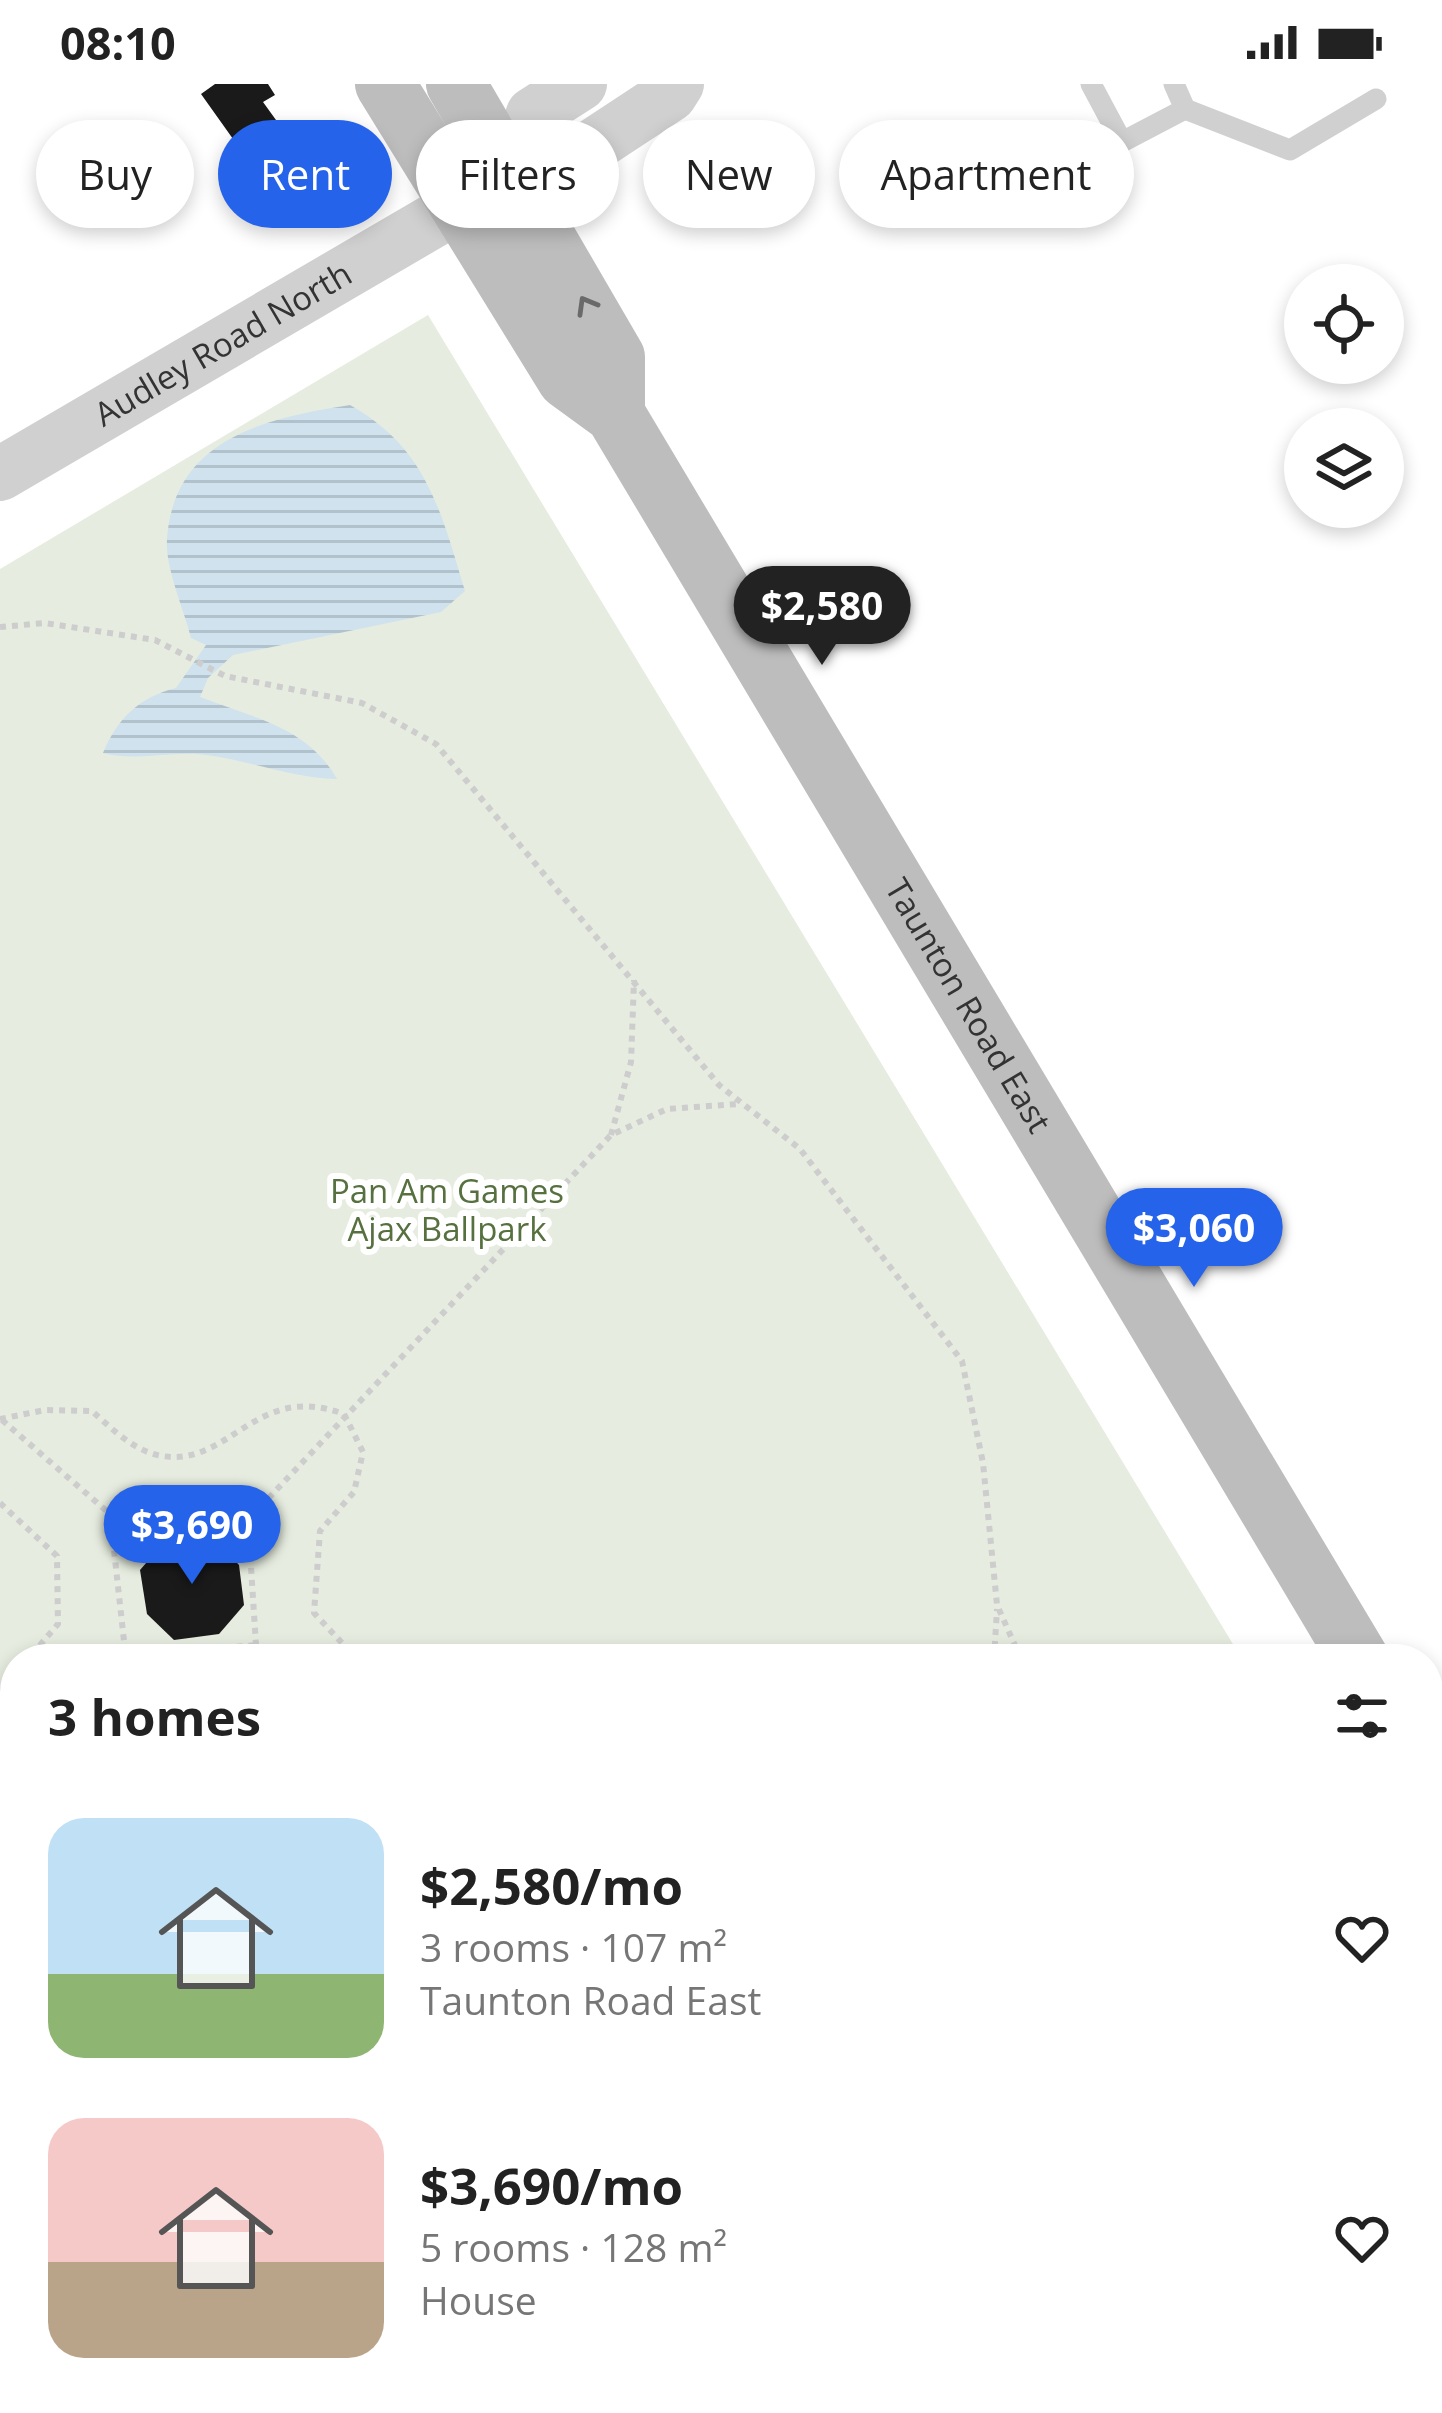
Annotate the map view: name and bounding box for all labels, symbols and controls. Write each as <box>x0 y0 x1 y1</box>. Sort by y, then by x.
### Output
text: 08:10 <box>60 12 176 73</box>
chip: Buy <box>36 120 194 228</box>
chip: Rent <box>218 120 392 228</box>
chip: Filters <box>416 120 619 228</box>
chip: New <box>643 120 815 228</box>
chip: Apartment <box>839 120 1134 228</box>
street label: Audley Road North <box>86 251 359 436</box>
map controls <box>1284 264 1404 528</box>
button: locate <box>1284 264 1404 384</box>
one-way arrow <box>577 297 600 318</box>
button: layers <box>1284 408 1404 528</box>
pin: $2,580 <box>724 566 920 668</box>
text: $2,580 <box>761 578 883 631</box>
street label: Taunton Road East <box>875 870 1062 1141</box>
park label: Pan Am Games Ajax Ballpark <box>330 1168 564 1251</box>
pin: $3,060 <box>1096 1188 1292 1290</box>
text: $3,060 <box>1133 1200 1255 1253</box>
pin: $3,690 <box>94 1485 290 1587</box>
text: $3,690 <box>131 1497 253 1550</box>
text: 3 homes <box>48 1681 261 1751</box>
icon: filters <box>1329 1683 1395 1749</box>
text: $2,580/mo <box>420 1850 683 1920</box>
icon: home <box>144 1866 288 2010</box>
icon: heart <box>1329 1905 1395 1971</box>
text: 3 rooms · 107 m² <box>420 1920 727 1973</box>
text: Taunton Road East <box>420 1973 761 2026</box>
text: $3,690/mo <box>420 2150 683 2220</box>
icon: home <box>144 2166 288 2310</box>
icon: heart <box>1329 2205 1395 2271</box>
text: 5 rooms · 128 m² <box>420 2220 727 2273</box>
text: House <box>420 2273 537 2326</box>

